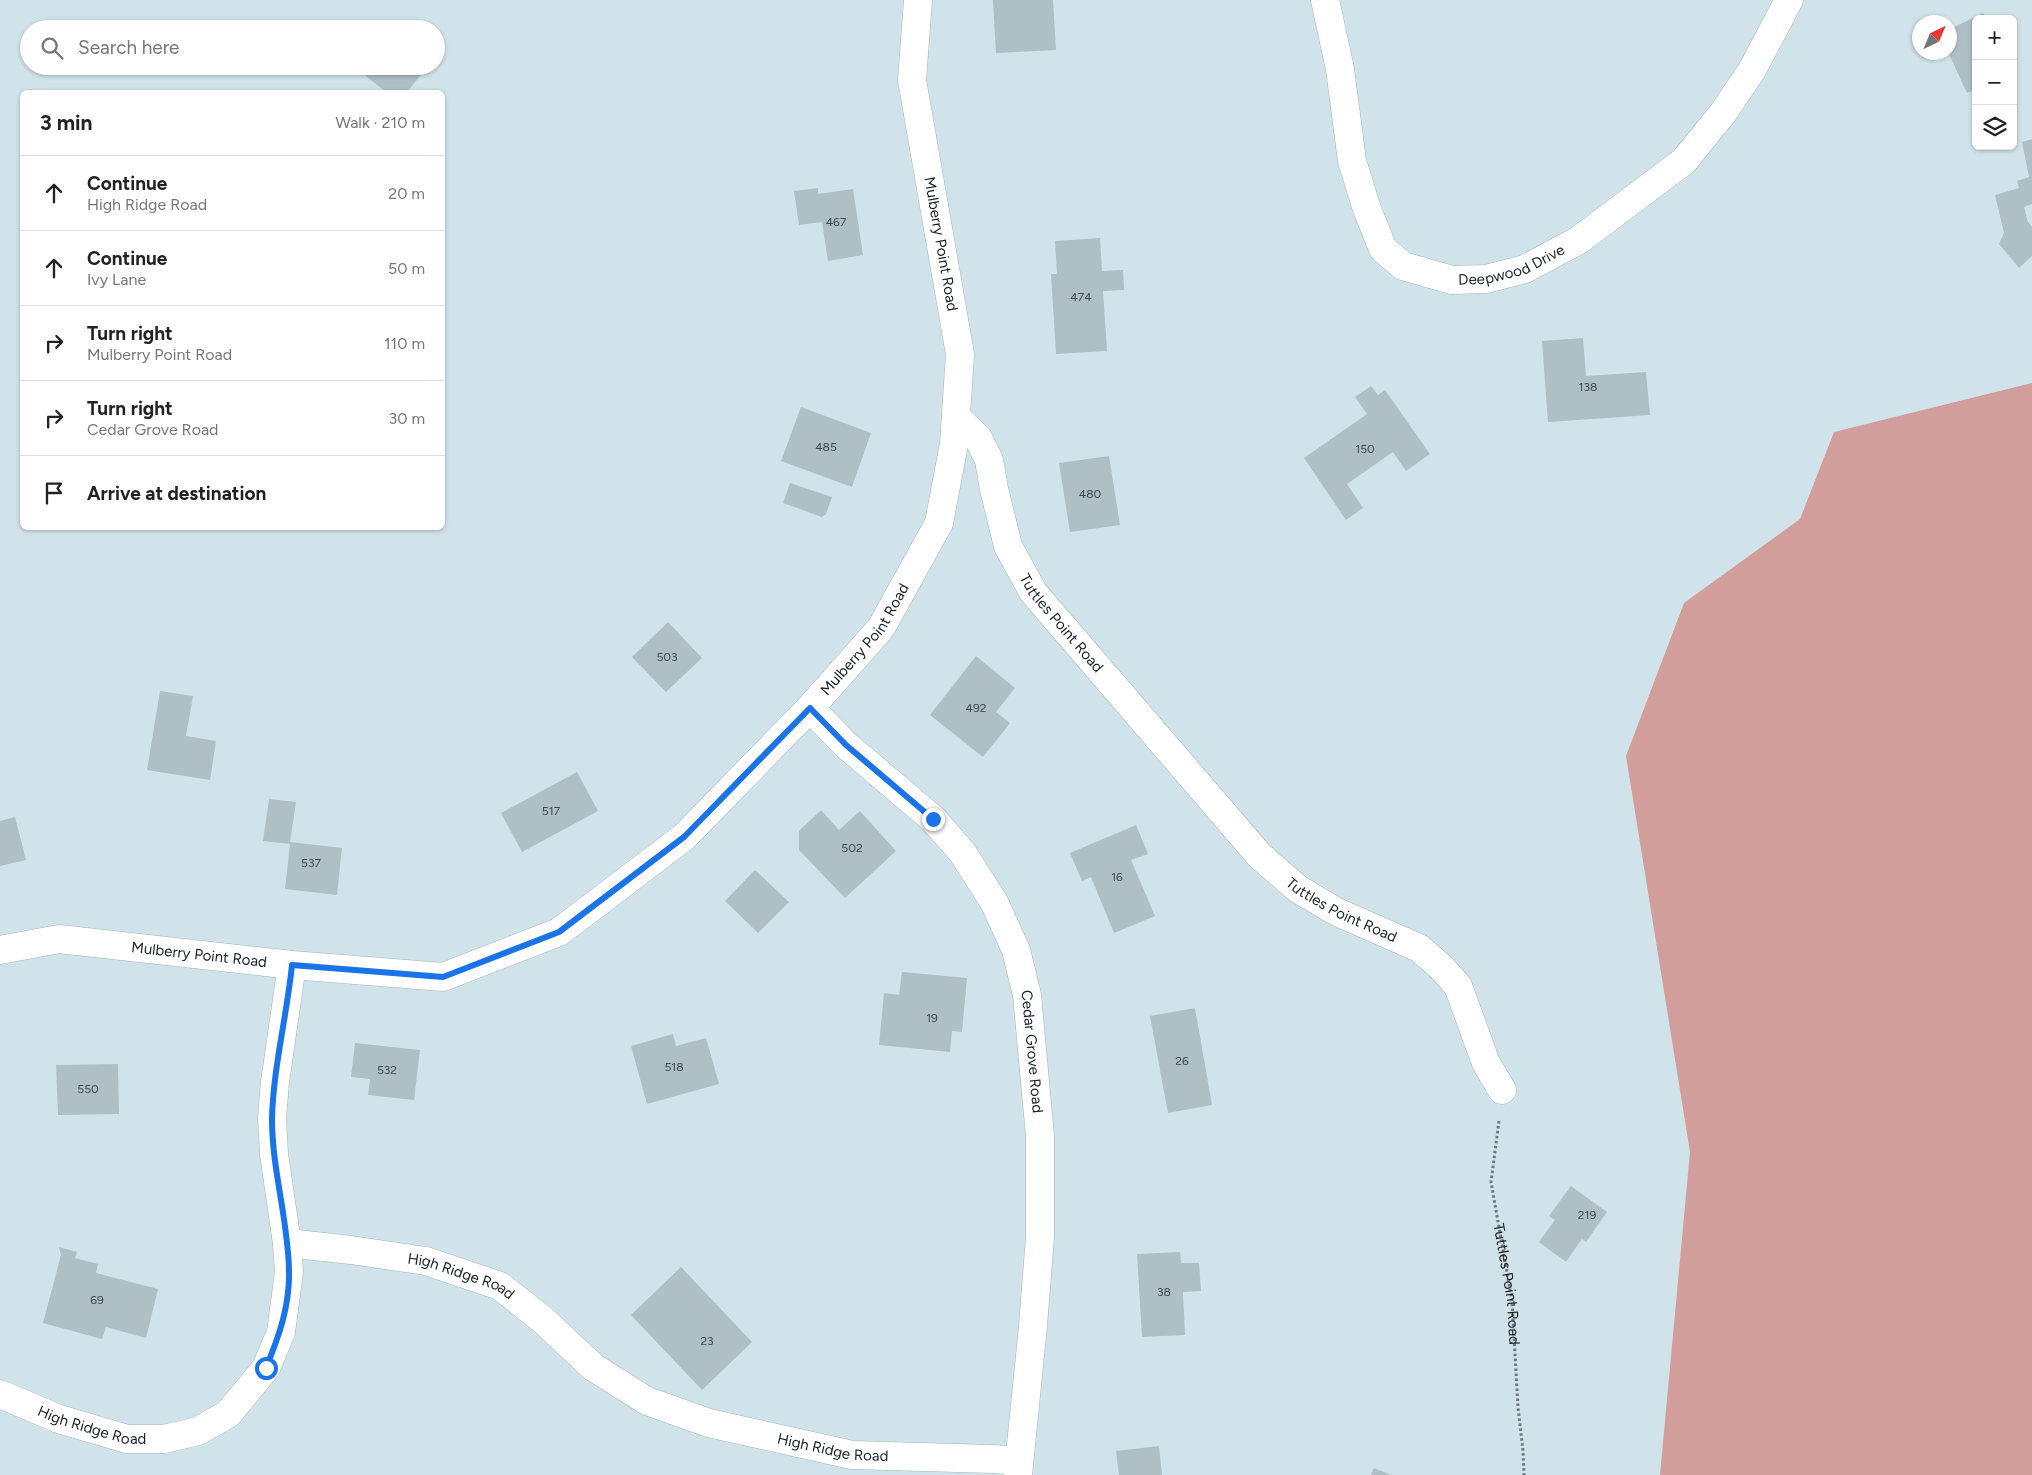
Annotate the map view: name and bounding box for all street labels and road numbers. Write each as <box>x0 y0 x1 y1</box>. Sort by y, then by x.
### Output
street label: Mulberry Point Road <box>920 175 962 313</box>
street label: Deepwood Drive <box>1458 240 1568 289</box>
street label: Tuttles Point Road <box>1016 571 1107 676</box>
street label: Mulberry Point Road <box>817 580 913 699</box>
street label: Tuttles Point Road <box>1282 874 1400 946</box>
street label: Mulberry Point Road <box>130 938 268 971</box>
street label: Cedar Grove Road <box>1018 989 1047 1114</box>
street label: Tuttles Point Road <box>1489 1222 1523 1345</box>
street label: High Ridge Road <box>406 1249 518 1303</box>
street label: High Ridge Road <box>35 1402 146 1449</box>
street label: High Ridge Road <box>776 1430 889 1465</box>

